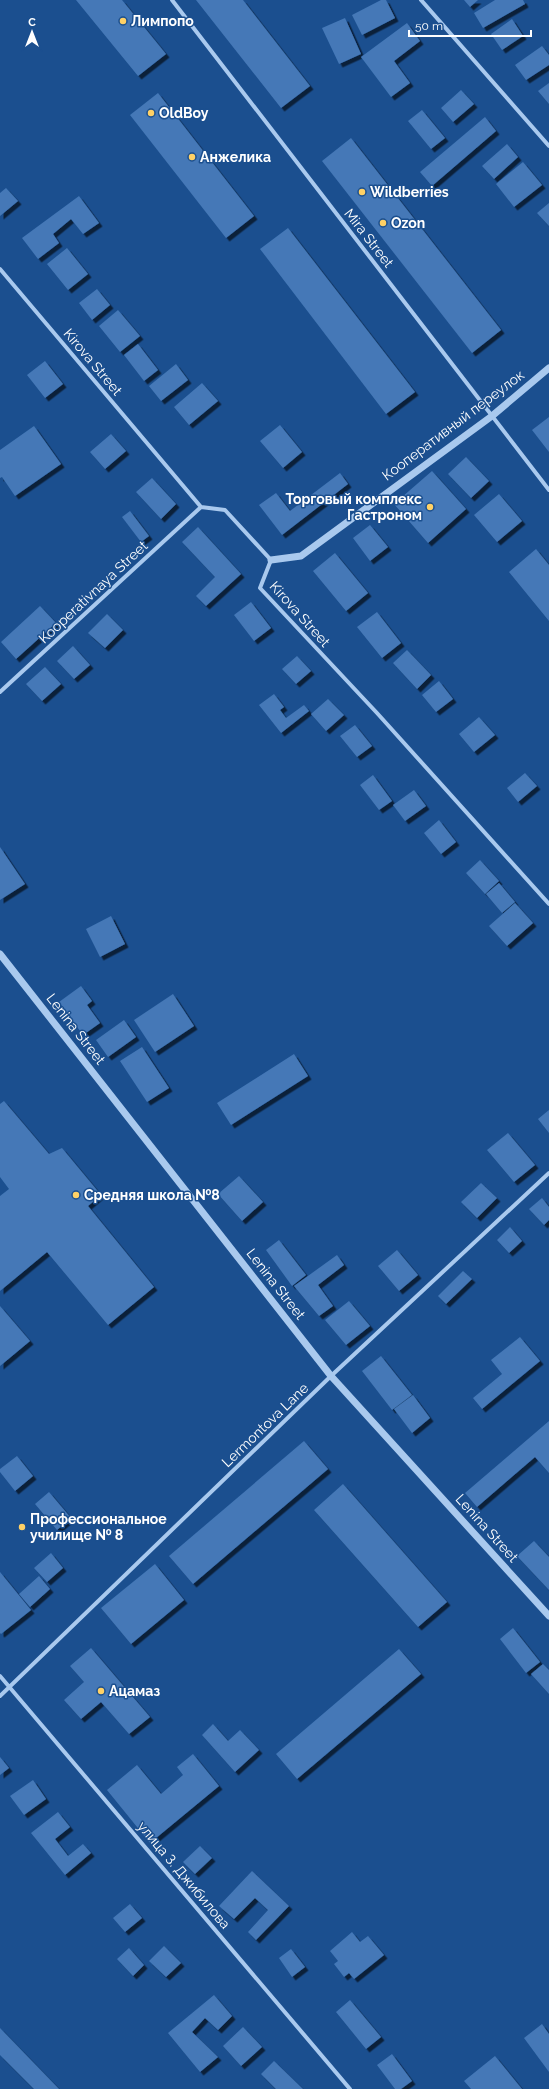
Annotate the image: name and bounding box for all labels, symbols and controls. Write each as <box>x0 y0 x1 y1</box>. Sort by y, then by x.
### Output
north arrow <box>12 12 52 52</box>
scale bar <box>409 12 531 38</box>
place label: Лимпопо <box>131 13 194 29</box>
text: С <box>28 16 36 29</box>
marker: Лимпопо <box>118 16 128 26</box>
text: 50 m <box>415 19 443 33</box>
place label: OldBoy <box>159 105 209 121</box>
marker: OldBoy <box>146 108 156 118</box>
place label: Анжелика <box>200 149 271 165</box>
marker: Анжелика <box>187 152 197 162</box>
place label: Wildberries <box>370 184 449 200</box>
marker: Wildberries <box>357 187 367 197</box>
street label: Mira Street <box>341 205 397 271</box>
place label: Ozon <box>391 215 425 231</box>
marker: Ozon <box>378 218 388 228</box>
street label: Kirova Street <box>60 325 126 399</box>
street label: Кооперативный переулок <box>379 366 527 484</box>
place label: Торговый комплекс Гастроном <box>286 491 422 523</box>
marker: Торговый комплекс Гастроном <box>425 502 435 512</box>
street label: Kooperativnaya Street <box>35 537 151 647</box>
street label: Kirova Street <box>267 578 334 650</box>
street label: Lenina Street <box>43 990 109 1068</box>
place label: Средняя школа №8 <box>84 1187 220 1203</box>
marker: Средняя школа №8 <box>71 1190 81 1200</box>
street label: Lenina Street <box>243 1245 309 1323</box>
street label: Lermontova Lane <box>219 1380 311 1470</box>
street label: Lenina Street <box>452 1491 522 1565</box>
place label: Профессиональное училище № 8 <box>30 1511 167 1543</box>
marker: Профессиональное училище № 8 <box>17 1522 27 1532</box>
place label: Ацамаз <box>109 1683 160 1699</box>
marker: Ацамаз <box>96 1686 106 1696</box>
street label: улица З. Джибилова <box>134 1818 234 1932</box>

